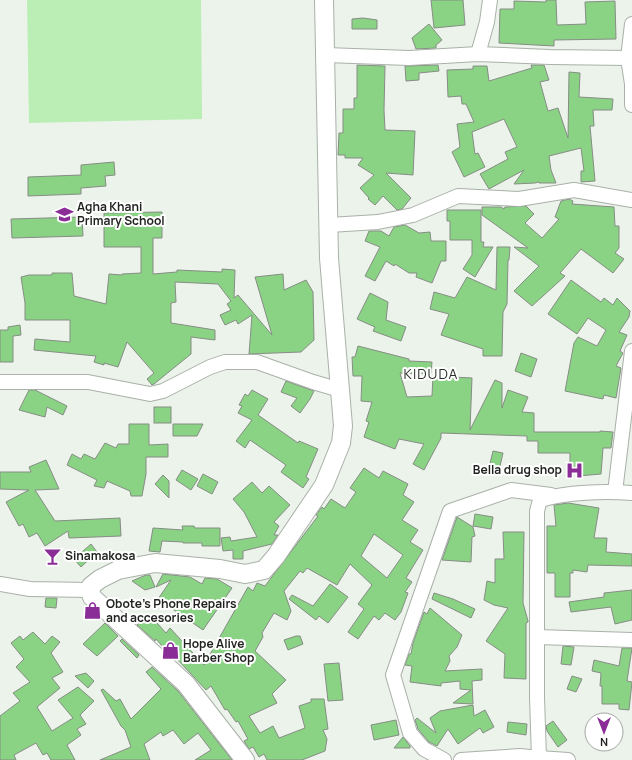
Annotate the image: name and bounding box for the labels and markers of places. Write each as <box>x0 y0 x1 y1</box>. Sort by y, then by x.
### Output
place label: Agha Khani Primary School <box>77 198 165 229</box>
school or university icon: Agha Khani Primary School <box>54 204 74 224</box>
hospital icon: Bella drug shop <box>565 460 585 480</box>
place label: Bella drug shop <box>473 461 562 478</box>
bar icon: Sinamakosa <box>42 546 62 566</box>
place label: Sinamakosa <box>65 547 135 564</box>
place label: Obote's Phone Repairs and accesories <box>106 595 237 626</box>
shop icon: Obote's Phone Repairs and accesories <box>83 601 103 621</box>
place label: Hope Alive Barber Shop <box>183 635 254 666</box>
shop icon: Hope Alive Barber Shop <box>160 641 180 661</box>

